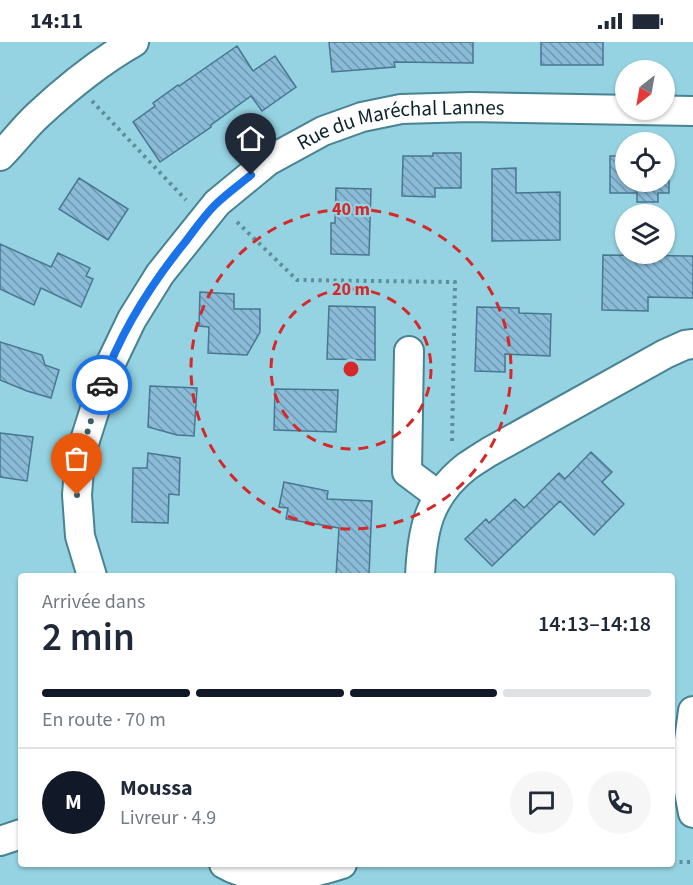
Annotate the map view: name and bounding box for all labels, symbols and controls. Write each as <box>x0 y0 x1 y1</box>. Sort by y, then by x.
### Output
text: 14:11 <box>30 5 83 37</box>
north arrow <box>615 60 675 120</box>
map controls <box>615 60 675 264</box>
street label: Rue du Maréchal Lannes <box>291 92 505 158</box>
pin <box>225 113 276 175</box>
icon: home <box>234 122 267 155</box>
button: locate <box>615 132 675 192</box>
text: 40 m <box>332 197 370 222</box>
button: layers <box>615 204 675 264</box>
text: 20 m <box>332 277 370 302</box>
courier <box>72 355 132 415</box>
centre of rings <box>341 359 361 379</box>
icon: car <box>86 369 119 402</box>
pin <box>51 433 102 495</box>
icon: bag <box>60 442 93 475</box>
text: Arrivée dans <box>42 588 145 616</box>
text: 14:13–14:18 <box>538 608 651 640</box>
text: 2 min <box>42 610 135 666</box>
text: En route · 70 m <box>42 706 166 734</box>
button: chat <box>510 771 573 834</box>
button: phone <box>588 771 651 834</box>
text: Moussa <box>120 772 193 804</box>
text: M <box>65 786 82 818</box>
text: Livreur · 4.9 <box>120 804 216 832</box>

